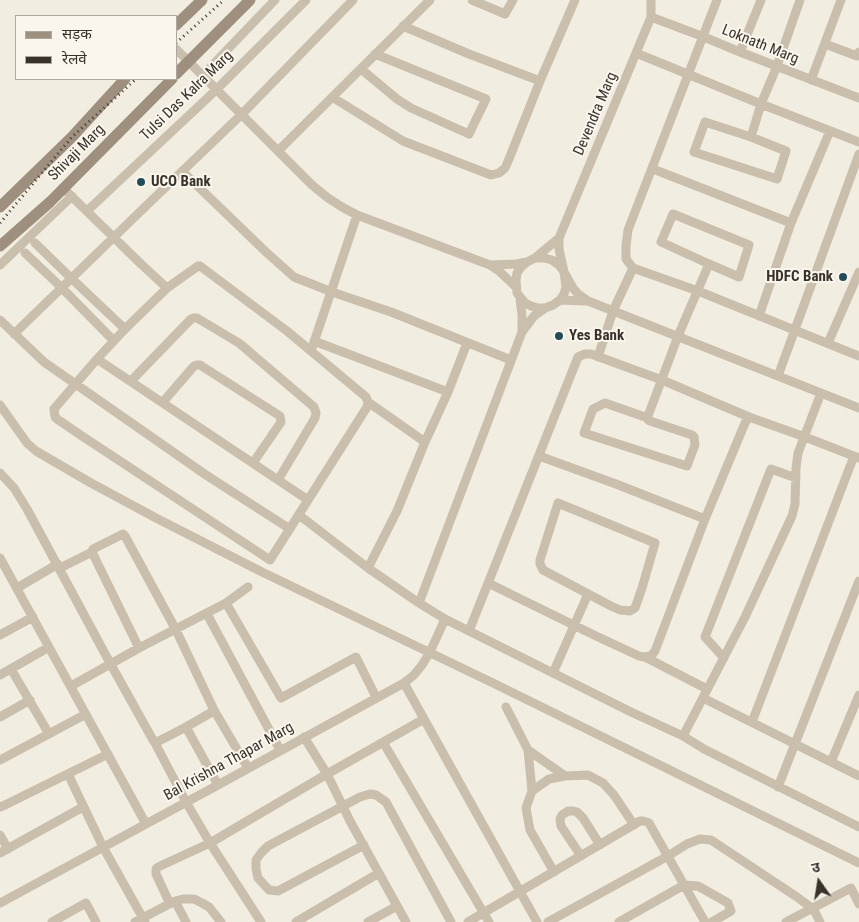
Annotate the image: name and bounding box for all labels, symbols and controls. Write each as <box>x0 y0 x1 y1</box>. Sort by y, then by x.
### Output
legend <box>15 15 178 80</box>
street label: Loknath Marg <box>719 21 801 69</box>
text: सड़क <box>62 25 92 43</box>
street label: Tulsi Das Kalra Marg <box>137 47 237 145</box>
text: रेलवे <box>62 50 87 68</box>
street label: Devendra Marg <box>570 70 622 158</box>
street label: Shivaji Marg <box>45 121 109 185</box>
place label: UCO Bank <box>151 173 211 191</box>
marker: UCO Bank <box>135 176 147 188</box>
place label: HDFC Bank <box>766 268 833 286</box>
marker: HDFC Bank <box>837 271 849 283</box>
place label: Yes Bank <box>569 327 624 345</box>
marker: Yes Bank <box>553 330 565 342</box>
street label: Bal Krishna Thapar Marg <box>161 719 297 805</box>
north arrow <box>794 857 844 907</box>
text: उ <box>810 859 821 876</box>

